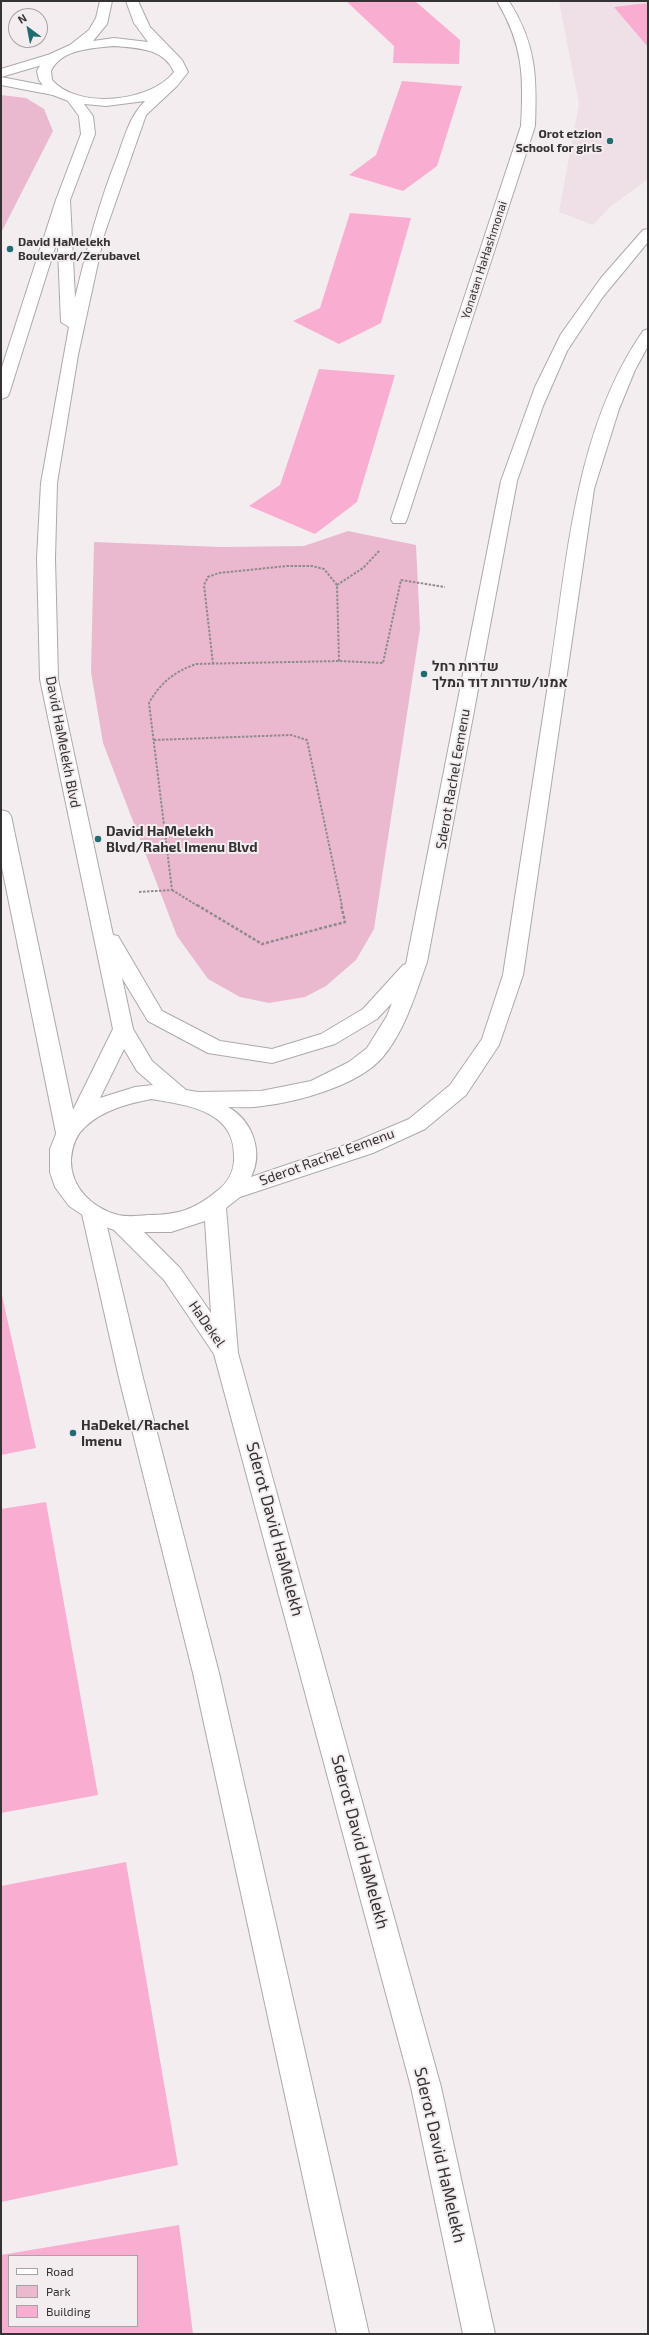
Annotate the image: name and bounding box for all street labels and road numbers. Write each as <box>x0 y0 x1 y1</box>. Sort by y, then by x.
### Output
street label: Yonatan HaHashmonai <box>458 199 510 321</box>
street label: David HaMelekh Blvd <box>42 675 84 809</box>
street label: Sderot Rachel Eemenu <box>432 707 474 851</box>
street label: Sderot Rachel Eemenu <box>257 1125 397 1189</box>
street label: HaDekel <box>185 1298 229 1350</box>
street label: Sderot David HaMelekh <box>242 1440 308 1618</box>
street label: Sderot David HaMelekh <box>327 1753 393 1931</box>
street label: Sderot David HaMelekh <box>410 2065 470 2245</box>

